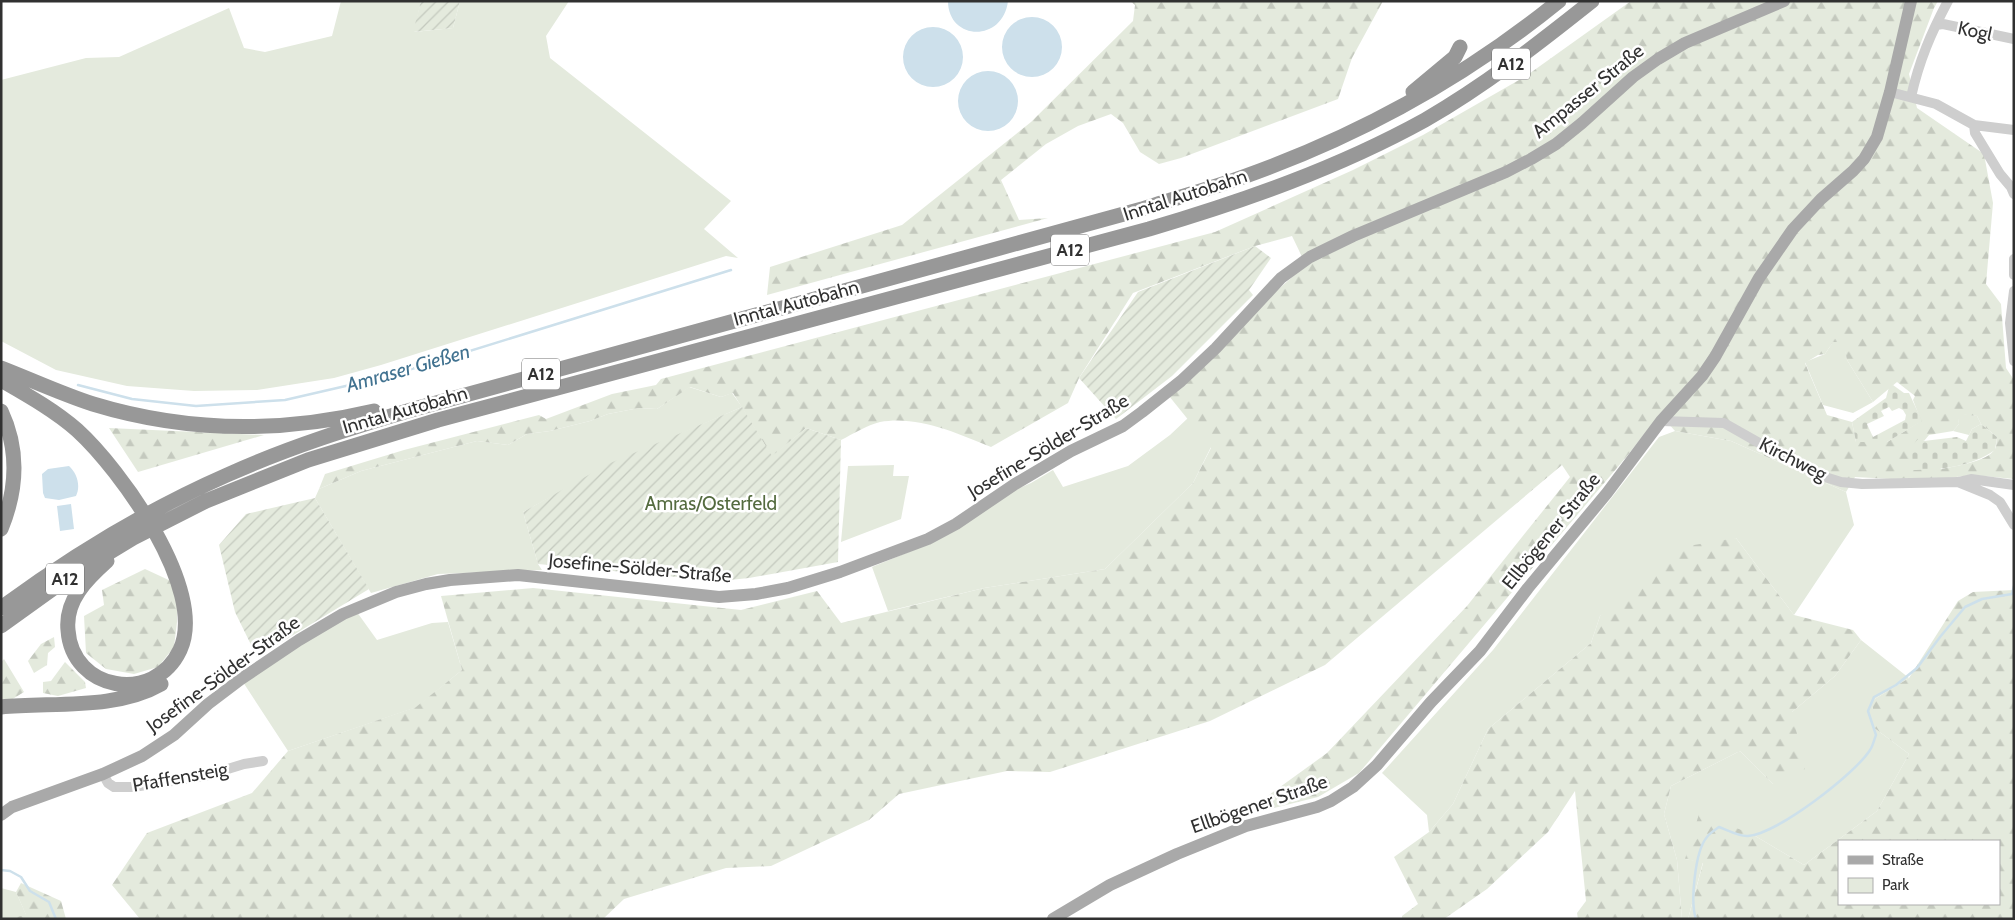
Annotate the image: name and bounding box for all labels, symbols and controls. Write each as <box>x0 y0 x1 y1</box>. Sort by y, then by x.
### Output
street label: Kogl <box>1956 16 1995 46</box>
street label: Ampasser Straße <box>1528 39 1649 143</box>
road number: A12 <box>1492 49 1530 80</box>
street label: Inntal Autobahn <box>1120 164 1250 226</box>
road number: A12 <box>1051 234 1089 266</box>
street label: Inntal Autobahn <box>731 275 861 331</box>
water label: Amraser Gießen <box>342 339 473 397</box>
road number: A12 <box>522 358 560 389</box>
street label: Inntal Autobahn <box>340 381 470 439</box>
street label: Josefine-Sölder-Straße <box>963 389 1133 504</box>
street label: Kirchweg <box>1755 432 1831 486</box>
street label: Ellbögener Straße <box>1497 468 1605 594</box>
park label: Amras/Osterfeld <box>645 492 777 515</box>
street label: Josefine-Sölder-Straße <box>547 548 733 587</box>
road number: A12 <box>46 564 84 594</box>
street label: Josefine-Sölder-Straße <box>141 611 304 738</box>
street label: Pfaffensteig <box>131 757 230 797</box>
street label: Ellbögener Straße <box>1188 770 1331 838</box>
legend <box>1838 840 2000 905</box>
text: Straße <box>1882 851 1924 869</box>
text: Park <box>1882 876 1909 894</box>

